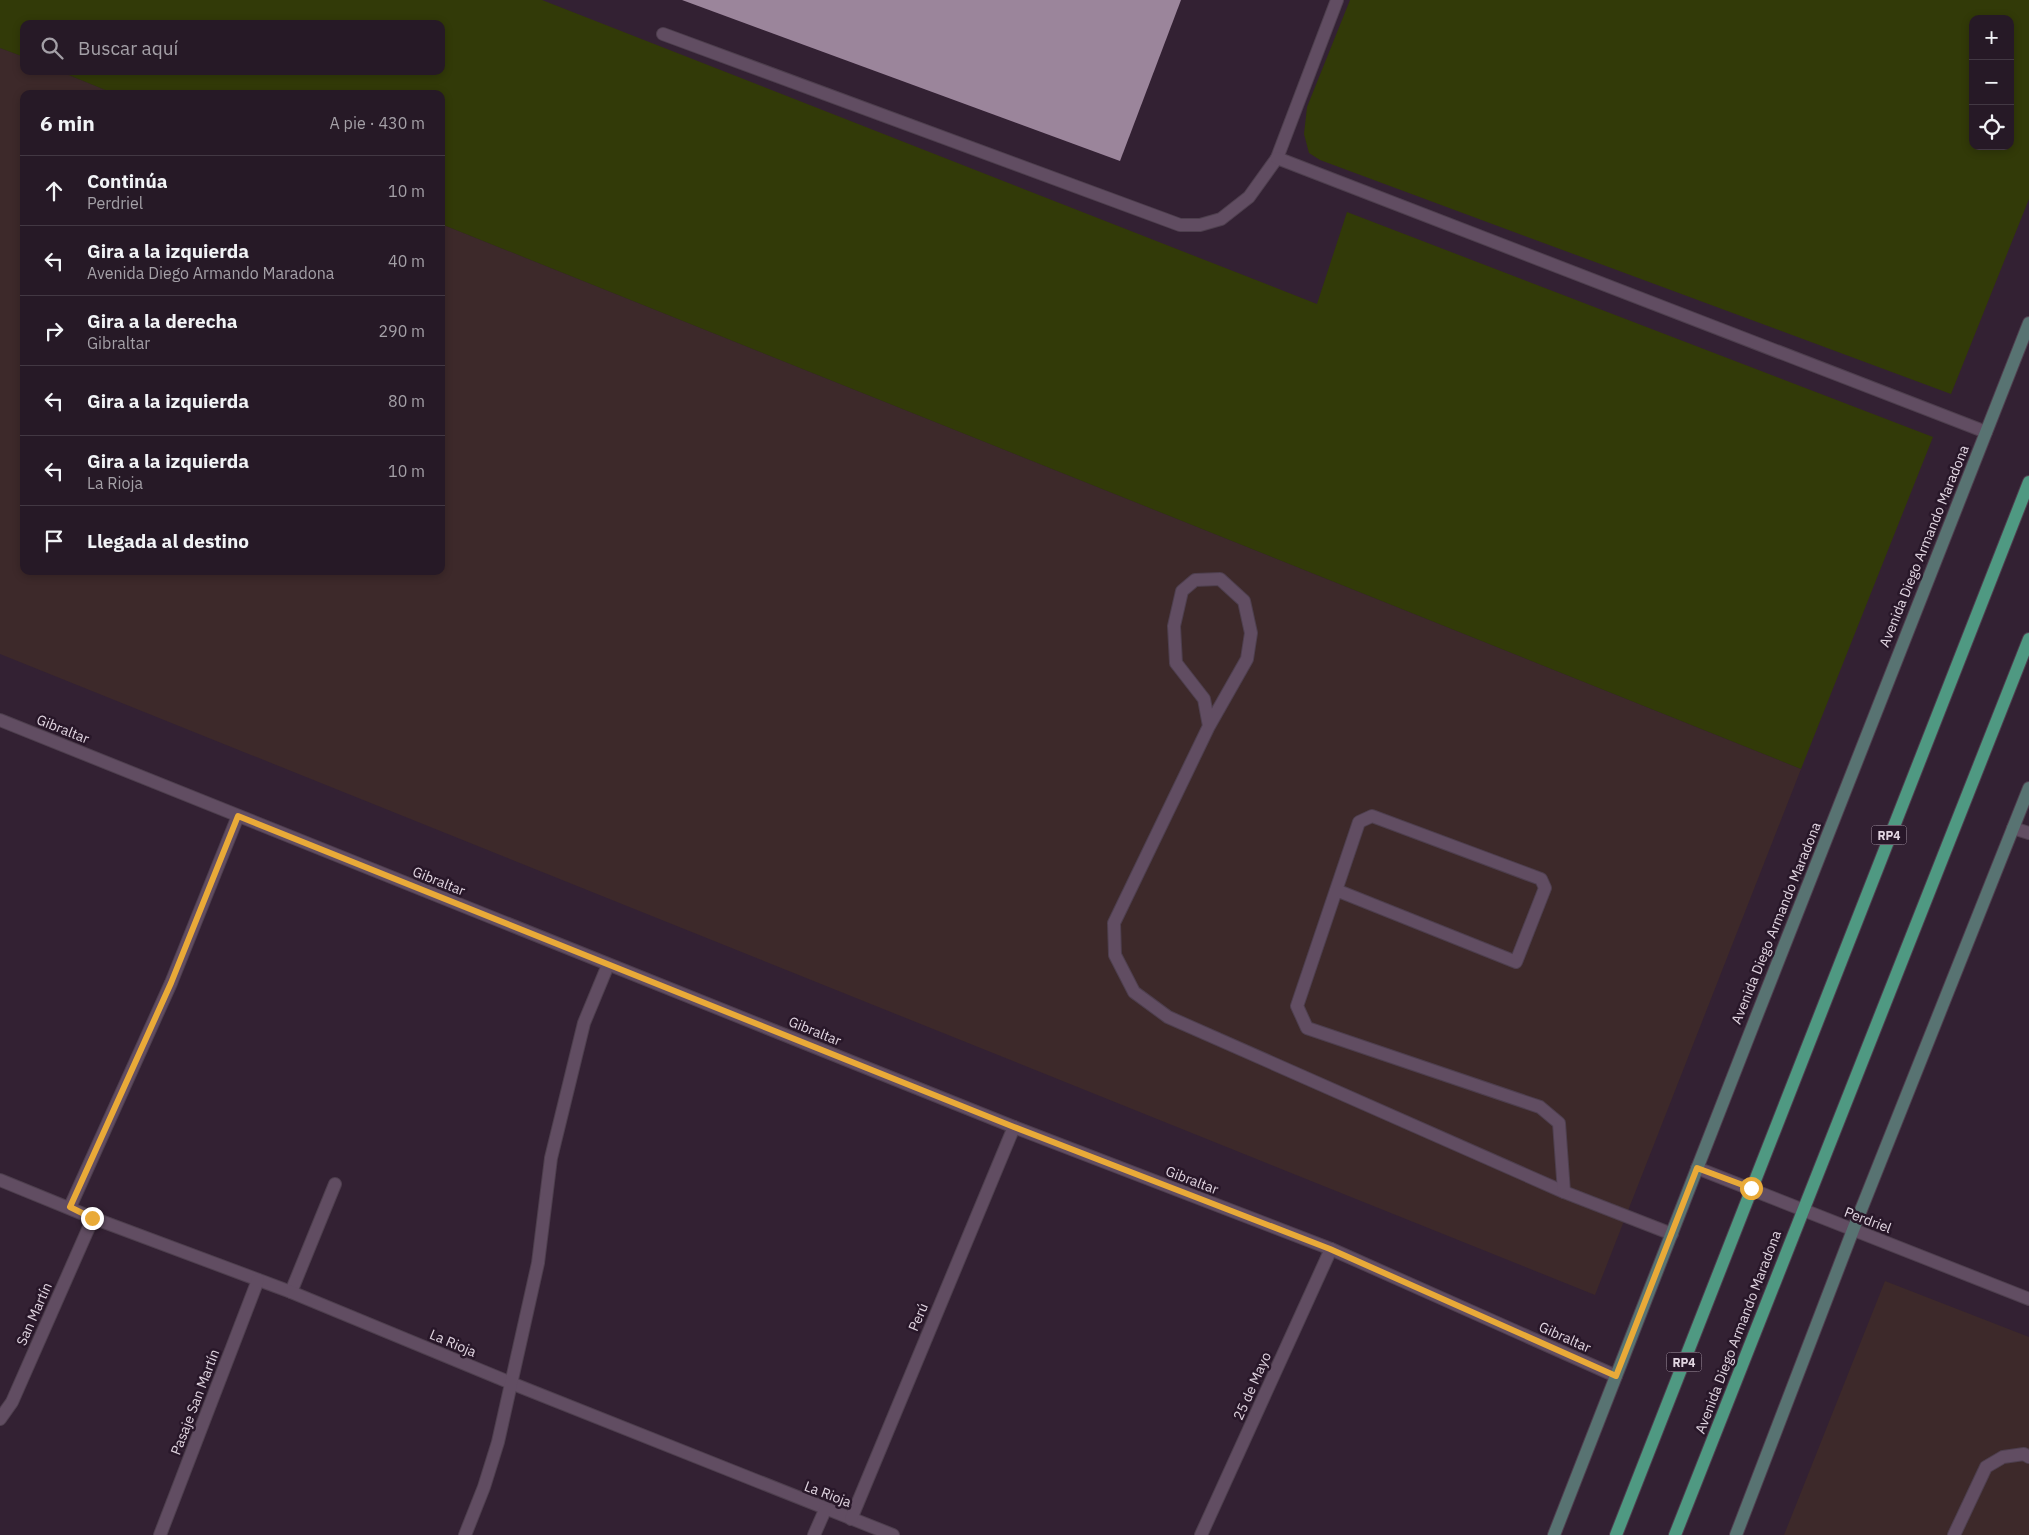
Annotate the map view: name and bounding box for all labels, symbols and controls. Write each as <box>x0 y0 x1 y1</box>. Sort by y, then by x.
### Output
map controls <box>1969 15 2014 150</box>
button: + <box>1969 15 2014 60</box>
search box <box>20 20 445 75</box>
icon: search <box>38 34 66 62</box>
text: Buscar aquí <box>78 36 178 60</box>
button: − <box>1969 60 2014 105</box>
button: locate <box>1969 105 2014 150</box>
text: 6 min <box>40 109 95 137</box>
text: A pie · 430 m <box>330 113 425 133</box>
text: Continúa <box>87 169 168 193</box>
icon: ahead <box>40 177 68 205</box>
text: 10 m <box>388 181 425 201</box>
text: Perdriel <box>87 193 143 213</box>
text: Gira a la izquierda <box>87 239 249 263</box>
icon: left <box>40 247 68 275</box>
text: 40 m <box>388 251 425 271</box>
text: Avenida Diego Armando Maradona <box>87 263 334 283</box>
text: Gira a la derecha <box>87 309 238 333</box>
icon: right <box>40 317 68 345</box>
text: 290 m <box>378 321 425 341</box>
text: Gibraltar <box>87 333 150 353</box>
icon: left <box>40 387 68 415</box>
text: Gira a la izquierda <box>87 389 249 413</box>
text: 80 m <box>388 391 425 411</box>
street label: Avenida Diego Armando Maradona <box>1875 442 1973 650</box>
text: Gira a la izquierda <box>87 449 249 473</box>
icon: left <box>40 457 68 485</box>
text: 10 m <box>388 461 425 481</box>
text: La Rioja <box>87 473 143 493</box>
icon: arrive <box>40 527 68 555</box>
text: Llegada al destino <box>87 529 249 553</box>
street label: Gibraltar <box>34 710 92 748</box>
street label: Avenida Diego Armando Maradona <box>1727 819 1825 1027</box>
road number: RP4 <box>1872 826 1906 844</box>
street label: Gibraltar <box>410 862 468 900</box>
street label: Gibraltar <box>786 1012 844 1050</box>
street label: Gibraltar <box>1163 1162 1221 1198</box>
route start <box>1740 1177 1763 1200</box>
street label: Perdriel <box>1842 1203 1894 1237</box>
route end <box>81 1207 104 1230</box>
street label: Avenida Diego Armando Maradona <box>1691 1227 1785 1436</box>
street label: San Martín <box>12 1280 56 1348</box>
street label: Perú <box>904 1300 932 1334</box>
street label: Gibraltar <box>1536 1318 1594 1356</box>
street label: La Rioja <box>427 1325 480 1361</box>
street label: Pasaje San Martín <box>167 1347 223 1457</box>
street label: 25 de Mayo <box>1229 1349 1275 1423</box>
road number: RP4 <box>1666 1352 1702 1371</box>
street label: La Rioja <box>802 1477 855 1511</box>

